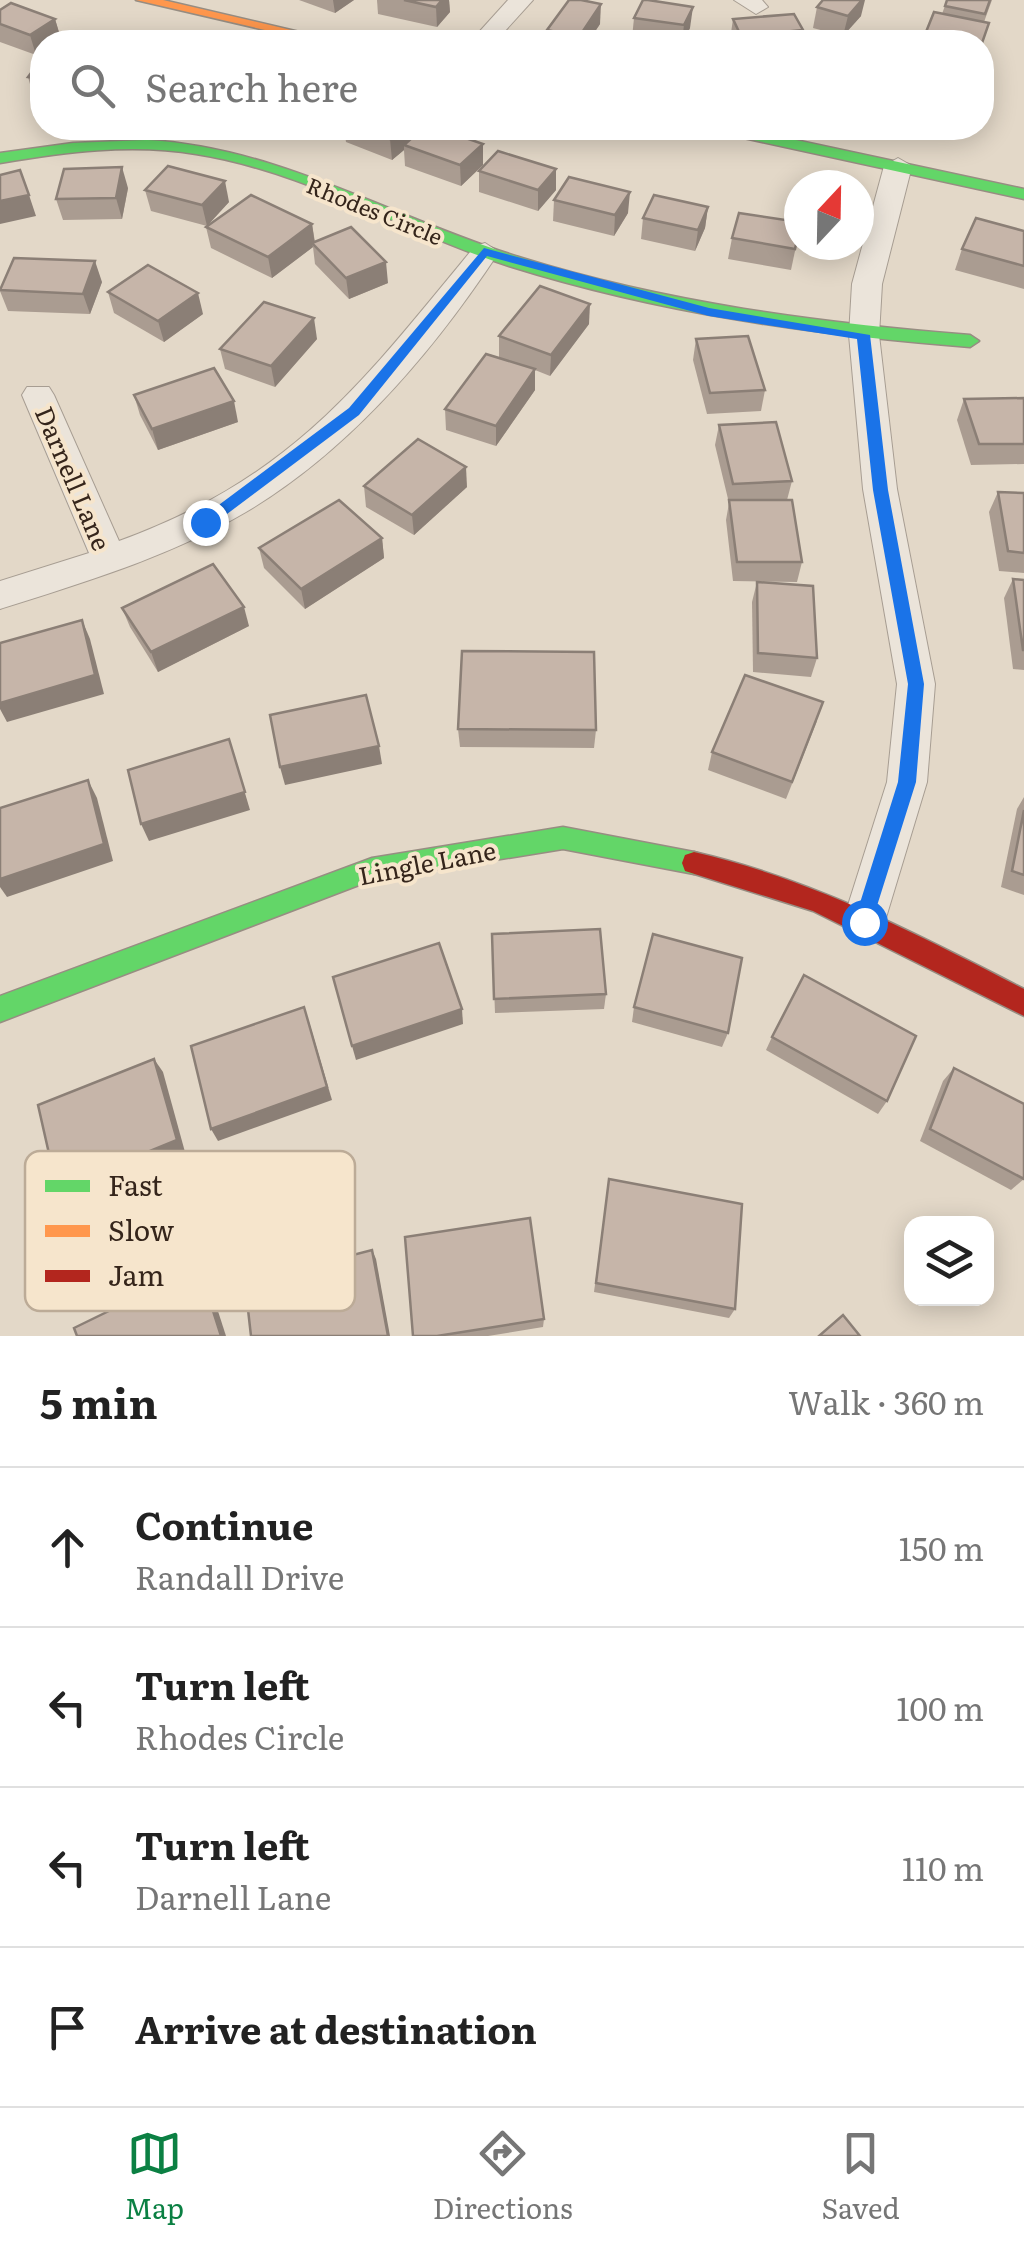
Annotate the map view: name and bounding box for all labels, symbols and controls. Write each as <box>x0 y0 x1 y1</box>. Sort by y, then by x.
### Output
search box <box>30 30 994 140</box>
text: Search here <box>145 57 358 114</box>
icon: search <box>65 58 120 113</box>
street label: Rhodes Circle <box>302 168 448 252</box>
north arrow <box>784 170 874 260</box>
street label: Darnell Lane <box>27 400 121 556</box>
route end <box>183 500 229 546</box>
street label: Lingle Lane <box>355 831 499 893</box>
route start <box>842 900 888 946</box>
legend <box>25 1151 355 1311</box>
text: Fast <box>108 1163 163 1205</box>
text: Slow <box>108 1208 174 1250</box>
map controls <box>904 1216 994 1306</box>
button: layers <box>904 1216 994 1306</box>
text: Jam <box>108 1253 164 1295</box>
text: 5 min <box>40 1370 158 1432</box>
text: Walk · 360 m <box>788 1377 984 1425</box>
text: Continue <box>135 1495 313 1552</box>
icon: ahead <box>40 1520 95 1575</box>
text: 150 m <box>899 1523 984 1571</box>
text: Randall Drive <box>135 1552 344 1600</box>
text: Turn left <box>135 1655 310 1712</box>
icon: left <box>40 1680 95 1735</box>
text: 100 m <box>897 1683 984 1731</box>
text: Rhodes Circle <box>135 1712 344 1760</box>
text: Turn left <box>135 1815 310 1872</box>
icon: left <box>40 1840 95 1895</box>
text: 110 m <box>902 1843 984 1891</box>
text: Darnell Lane <box>135 1872 331 1920</box>
text: Arrive at destination <box>135 1999 537 2056</box>
icon: arrive <box>40 2000 95 2055</box>
tab: Map <box>124 2126 184 2228</box>
tab: Directions <box>433 2126 573 2228</box>
tab: Saved <box>822 2126 900 2228</box>

